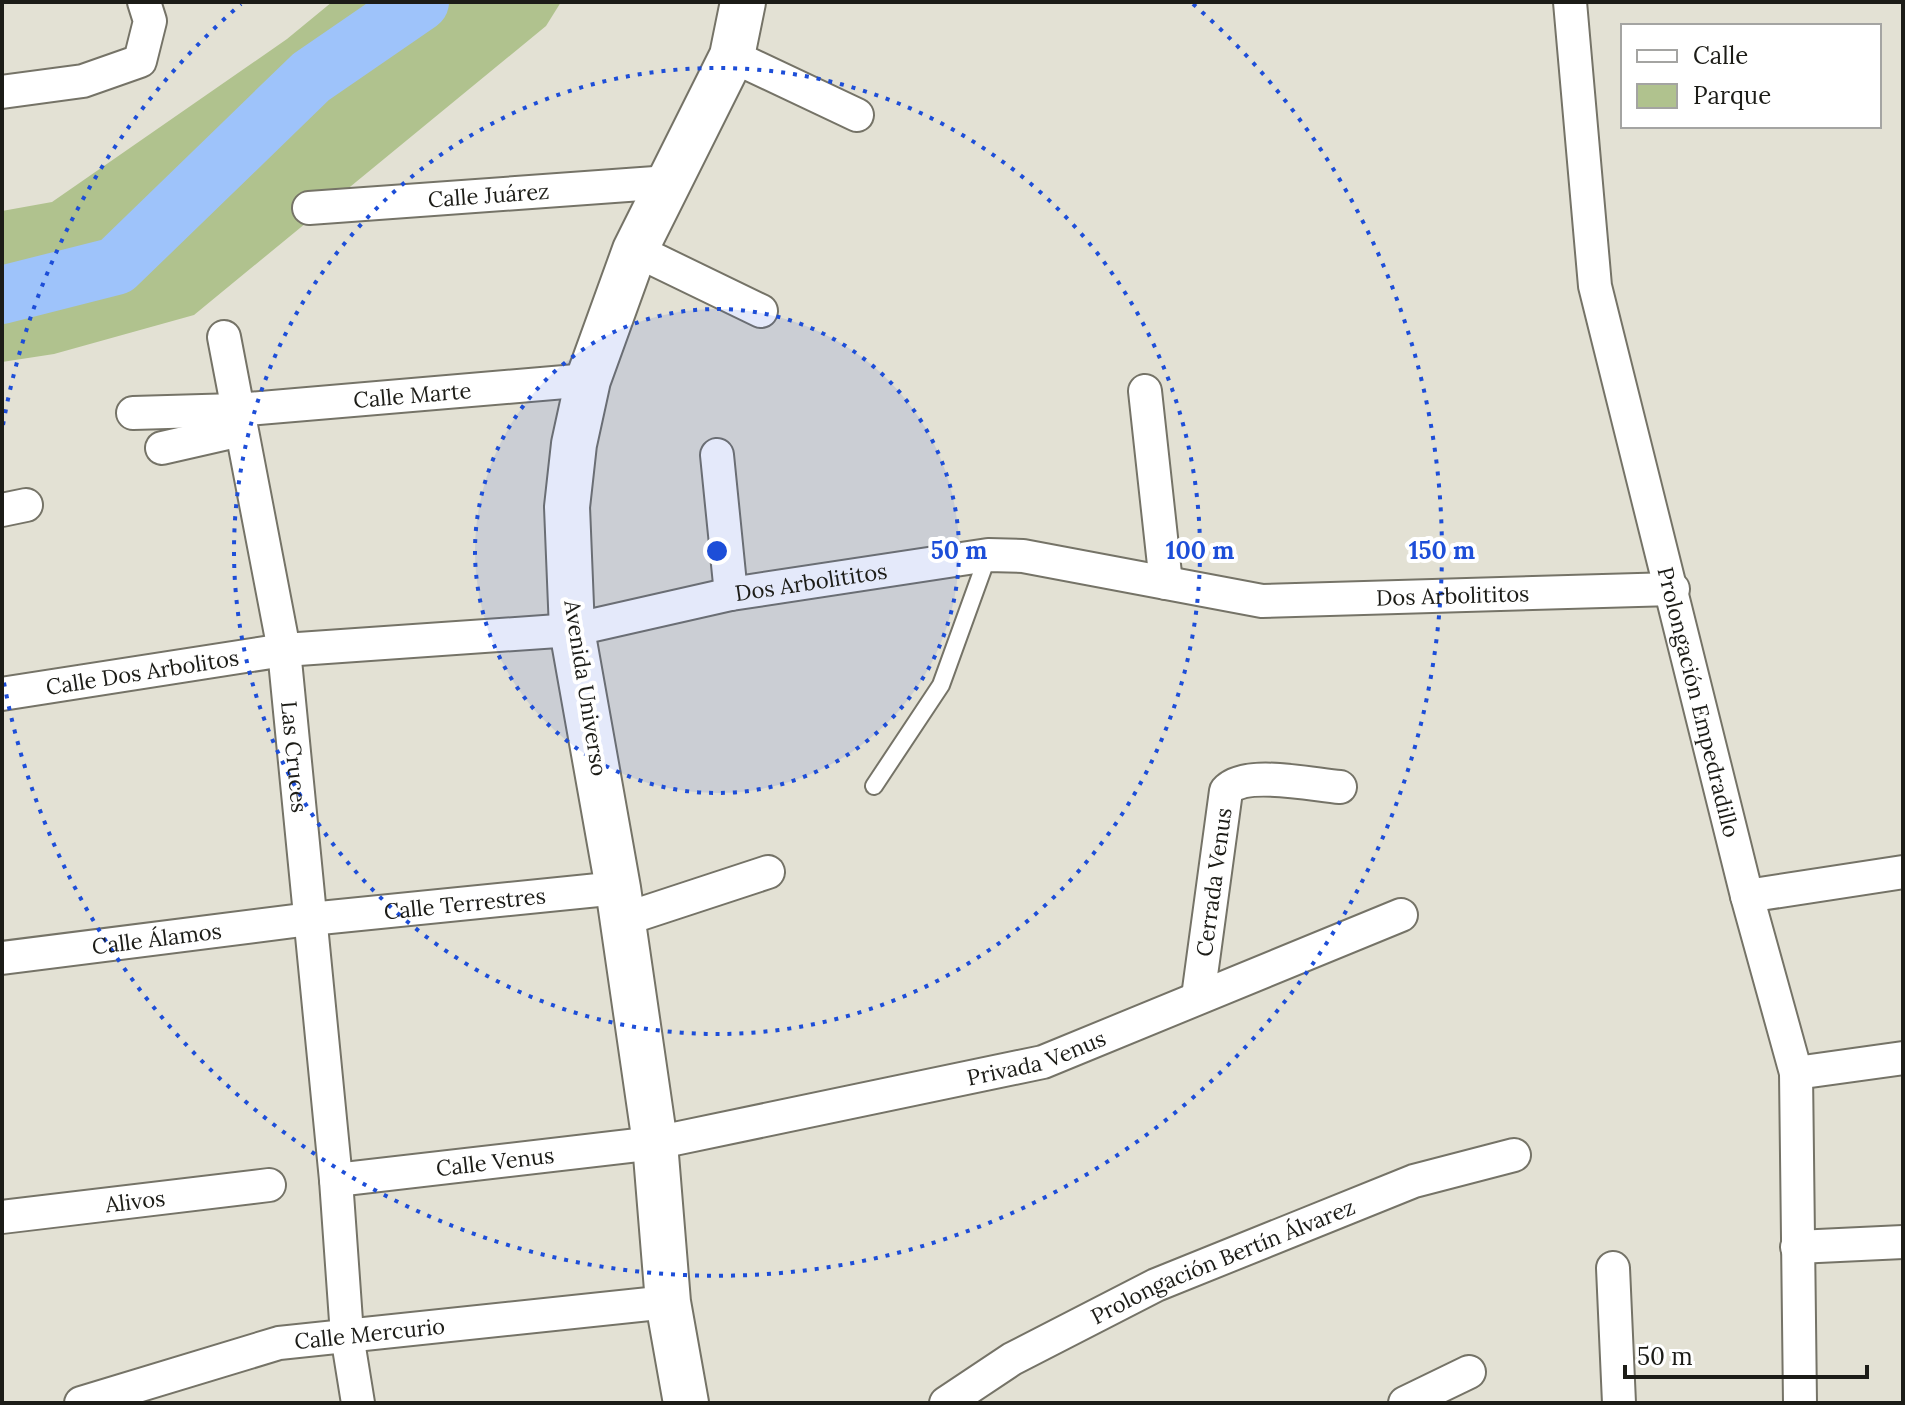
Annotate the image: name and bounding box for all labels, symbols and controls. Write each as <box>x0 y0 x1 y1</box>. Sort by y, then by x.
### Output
legend <box>1621 24 1881 128</box>
text: Calle <box>1693 40 1748 71</box>
text: Parque <box>1693 80 1771 111</box>
street label: Calle Juárez <box>427 177 550 213</box>
street label: Calle Marte <box>352 376 472 414</box>
text: 50 m <box>931 535 987 566</box>
text: 100 m <box>1166 535 1234 566</box>
text: 150 m <box>1409 535 1475 566</box>
centre of rings <box>703 537 731 565</box>
street label: Dos Arbolititos <box>733 557 889 607</box>
street label: Prolongación Empedradillo <box>1652 564 1746 840</box>
street label: Dos Arbolititos <box>1376 579 1530 612</box>
street label: Avenida Universo <box>558 597 614 778</box>
street label: Calle Dos Arbolitos <box>44 643 241 701</box>
street label: Las Cruces <box>275 700 314 814</box>
street label: Cerrada Venus <box>1190 806 1238 958</box>
street label: Calle Terrestres <box>383 881 547 925</box>
street label: Calle Álamos <box>90 916 223 960</box>
street label: Privada Venus <box>964 1024 1110 1092</box>
street label: Calle Venus <box>434 1141 555 1182</box>
street label: Alivos <box>103 1184 167 1219</box>
street label: Prolongación Bertín Álvarez <box>1086 1192 1359 1330</box>
street label: Calle Mercurio <box>293 1312 446 1355</box>
scale bar <box>1625 1329 1867 1379</box>
text: 50 m <box>1637 1341 1693 1372</box>

